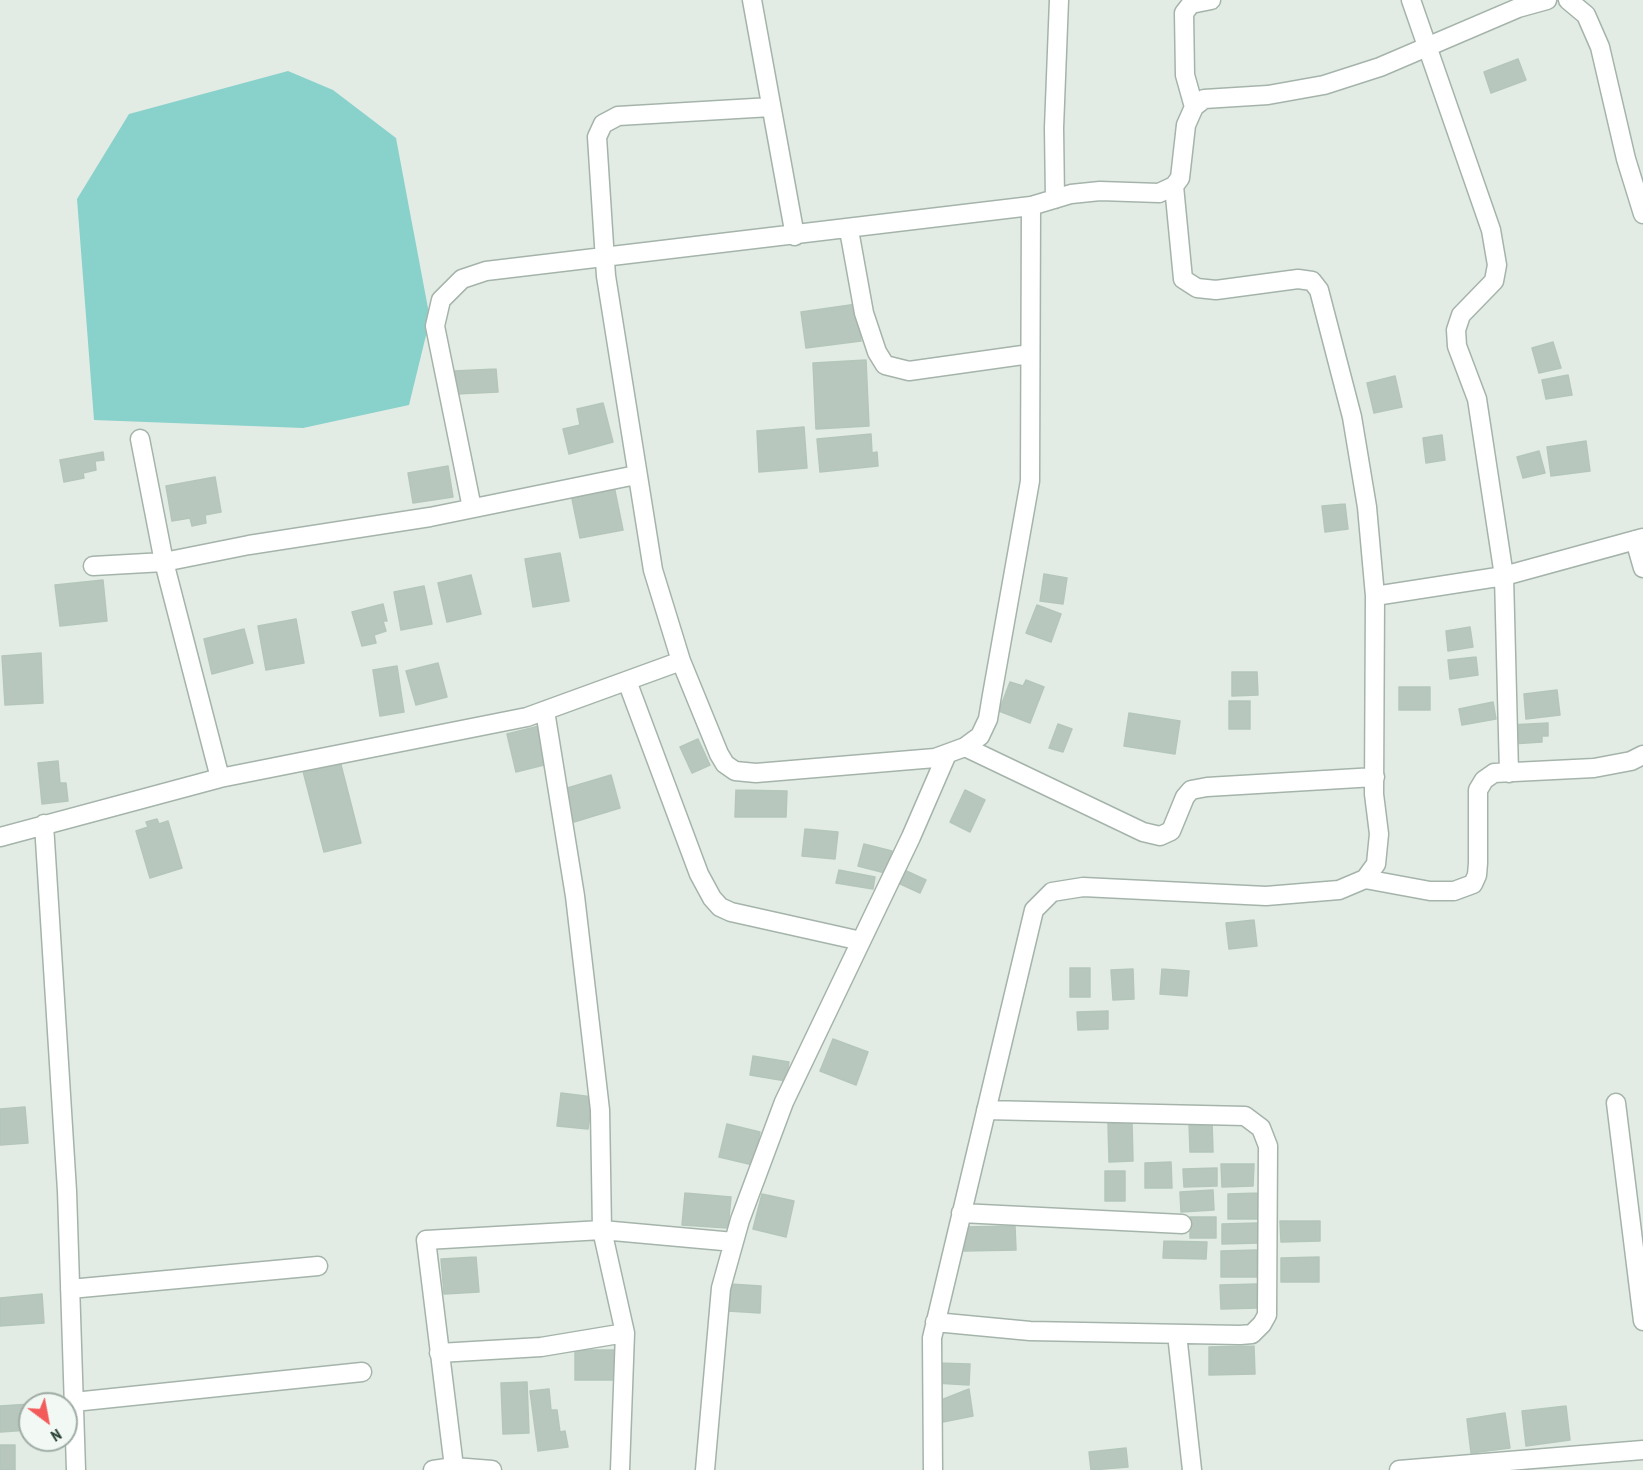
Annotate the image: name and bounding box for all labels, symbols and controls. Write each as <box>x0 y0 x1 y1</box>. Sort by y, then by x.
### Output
north arrow <box>18 1392 78 1452</box>
text: N <box>48 1425 65 1446</box>

